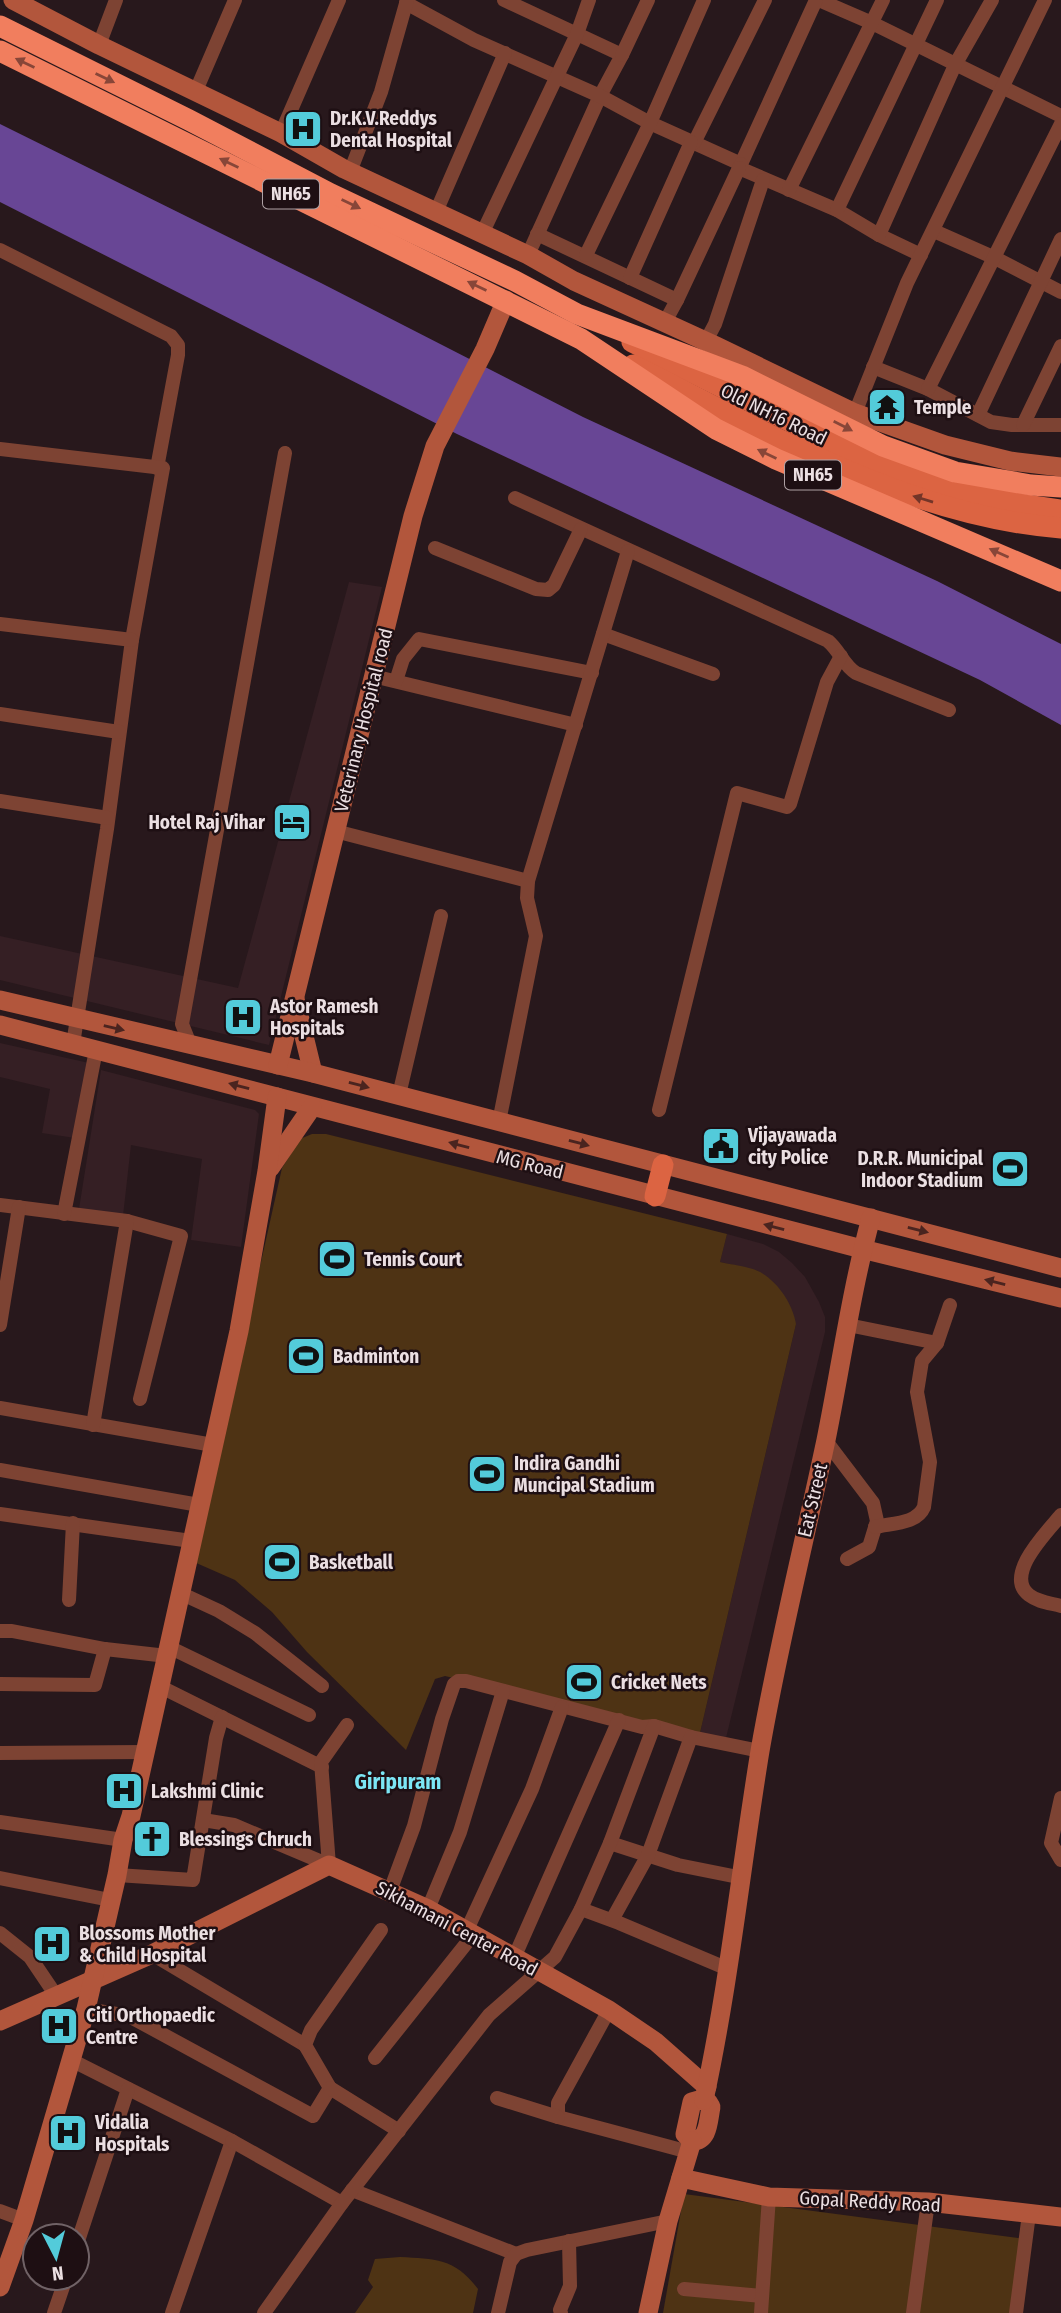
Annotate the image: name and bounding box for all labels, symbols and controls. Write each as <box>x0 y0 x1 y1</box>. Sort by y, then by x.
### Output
one-way arrow <box>15 57 35 68</box>
one-way arrow <box>95 72 115 83</box>
place label: Dr.K.V.Reddys Dental Hospital <box>330 107 453 152</box>
hospital icon: Dr.K.V.Reddys Dental Hospital <box>282 108 324 150</box>
one-way arrow <box>219 158 239 169</box>
road number: NH65 <box>263 180 319 209</box>
one-way arrow <box>341 199 361 210</box>
one-way arrow <box>467 280 487 292</box>
street label: Old NH16 Road <box>717 379 831 450</box>
temple icon: Temple <box>866 386 908 428</box>
place label: Temple <box>914 396 972 419</box>
one-way arrow <box>833 421 853 432</box>
one-way arrow <box>757 449 777 460</box>
road number: NH65 <box>785 461 841 490</box>
one-way arrow <box>912 493 933 503</box>
one-way arrow <box>988 547 1009 558</box>
street label: Veterinary Hospital road <box>329 626 397 815</box>
hotel icon: Hotel Raj Vihar <box>271 801 313 843</box>
place label: Hotel Raj Vihar <box>148 811 266 834</box>
place label: Astor Ramesh Hospitals <box>269 995 378 1040</box>
hospital icon: Astor Ramesh Hospitals <box>222 996 264 1038</box>
one-way arrow <box>103 1022 125 1033</box>
one-way arrow <box>348 1080 370 1091</box>
one-way arrow <box>228 1081 249 1091</box>
place label: Vijayawada city Police <box>747 1124 837 1169</box>
public building icon: Vijayawada city Police <box>700 1125 742 1167</box>
one-way arrow <box>568 1138 590 1149</box>
one-way arrow <box>448 1139 470 1150</box>
street label: MG Road <box>494 1145 566 1184</box>
place label: D.R.R. Municipal Indoor Stadium <box>857 1147 984 1192</box>
sports icon: D.R.R. Municipal Indoor Stadium <box>989 1148 1031 1190</box>
one-way arrow <box>763 1221 784 1231</box>
one-way arrow <box>907 1225 929 1236</box>
sports icon: Tennis Court <box>316 1238 358 1280</box>
place label: Tennis Court <box>364 1248 463 1271</box>
one-way arrow <box>984 1276 1006 1287</box>
sports icon: Badminton <box>285 1335 327 1377</box>
place label: Badminton <box>333 1345 419 1368</box>
place label: Indira Gandhi Muncipal Stadium <box>514 1452 655 1497</box>
sports icon: Indira Gandhi Muncipal Stadium <box>466 1453 508 1495</box>
street label: Eat Street <box>793 1460 832 1539</box>
sports icon: Basketball <box>261 1541 303 1583</box>
place label: Basketball <box>309 1551 394 1574</box>
sports icon: Cricket Nets <box>563 1661 605 1703</box>
place label: Cricket Nets <box>611 1671 707 1694</box>
district label: Giripuram <box>355 1769 441 1795</box>
hospital icon: Lakshmi Clinic <box>103 1770 145 1812</box>
place label: Lakshmi Clinic <box>151 1780 264 1803</box>
church icon: Blessings Chruch <box>131 1818 173 1860</box>
place label: Blessings Chruch <box>179 1828 312 1851</box>
street label: Sikhamani Center Road <box>372 1876 542 1981</box>
place label: Blossoms Mother & Child Hospital <box>79 1922 216 1967</box>
hospital icon: Blossoms Mother & Child Hospital <box>31 1923 73 1965</box>
place label: Citi Orthopaedic Centre <box>86 2004 216 2049</box>
hospital icon: Citi Orthopaedic Centre <box>38 2005 80 2047</box>
place label: Vidalia Hospitals <box>94 2111 170 2156</box>
hospital icon: Vidalia Hospitals <box>47 2112 89 2154</box>
street label: Gopal Reddy Road <box>799 2186 941 2217</box>
north arrow <box>21 2222 91 2292</box>
text: N <box>51 2261 65 2285</box>

